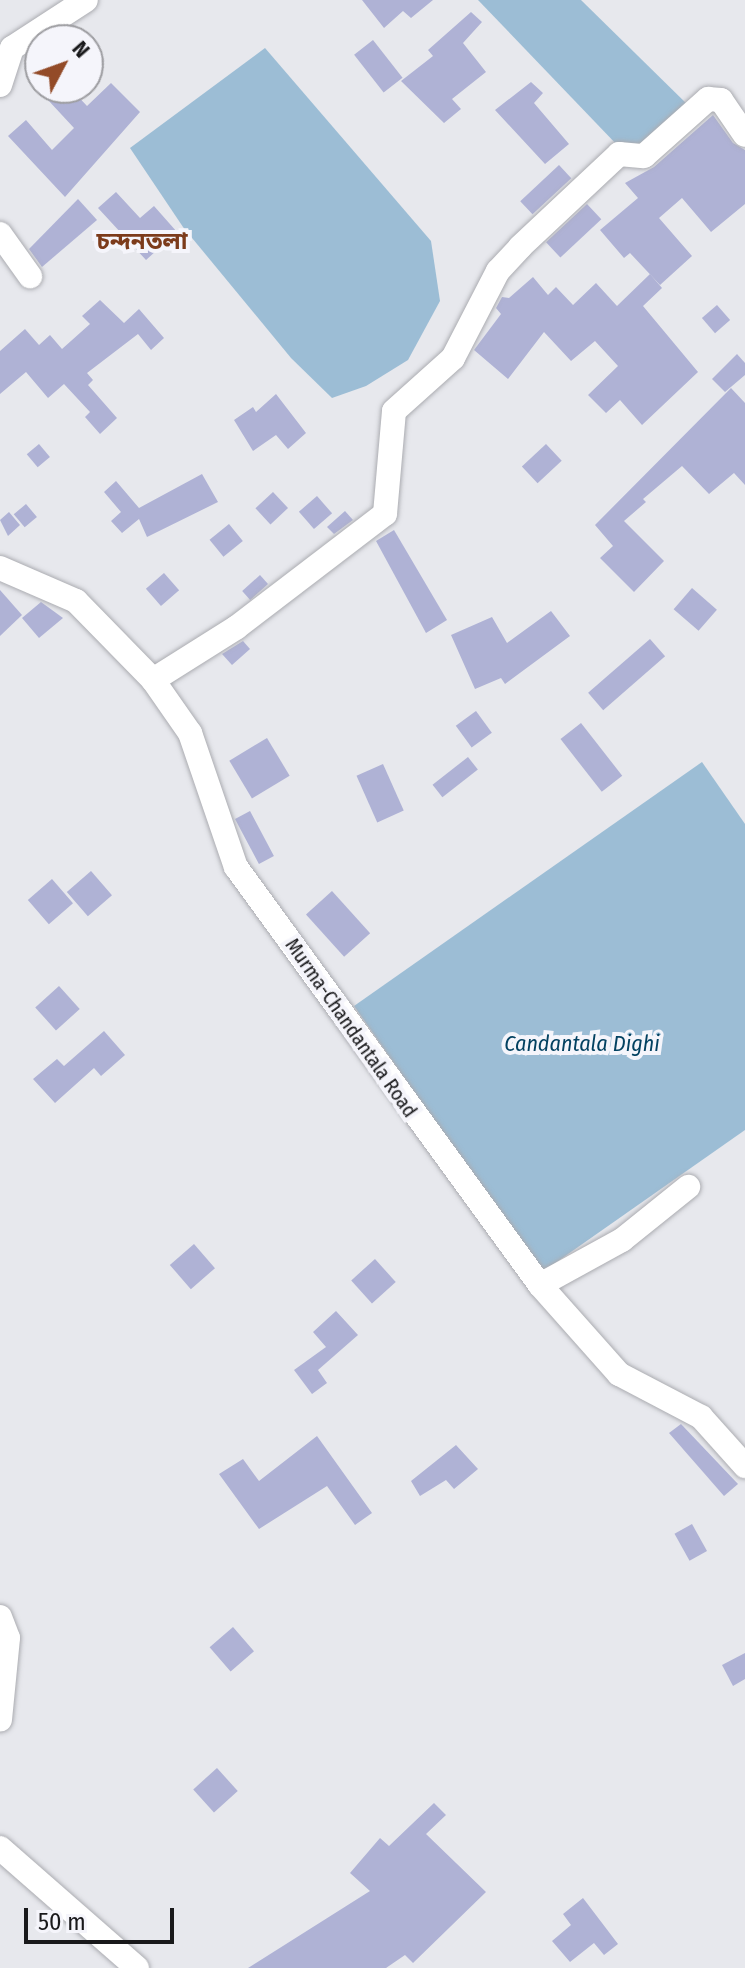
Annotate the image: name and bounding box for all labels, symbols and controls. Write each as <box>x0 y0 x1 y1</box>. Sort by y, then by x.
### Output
north arrow <box>24 24 104 104</box>
text: N <box>66 35 95 63</box>
district label: চন্দনতলা <box>96 228 188 256</box>
street label: Murma-Chandantala Road <box>280 934 422 1122</box>
water label: Candantala Dighi <box>504 1031 660 1057</box>
scale bar <box>28 1892 178 1942</box>
text: 50 m <box>38 1908 86 1936</box>

